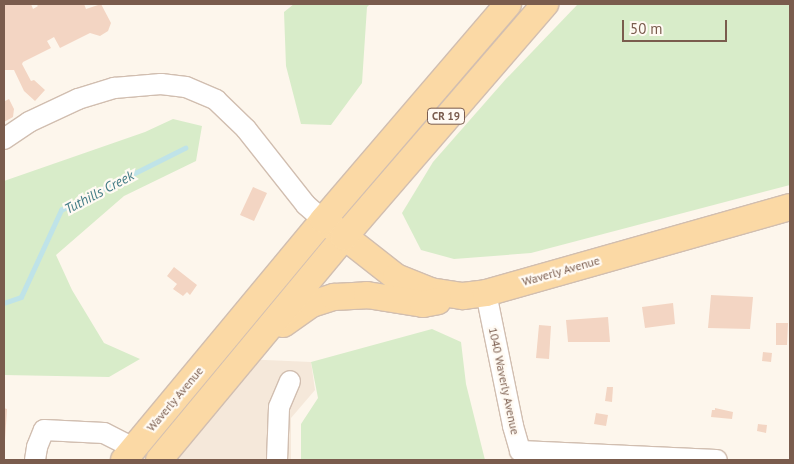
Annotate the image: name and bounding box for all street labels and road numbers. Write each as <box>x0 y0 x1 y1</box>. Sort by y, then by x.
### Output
road number: CR 19 <box>426 108 466 124</box>
street label: Waverly Avenue <box>520 253 602 289</box>
street label: 1040 Waverly Avenue <box>485 326 523 436</box>
street label: Waverly Avenue <box>143 363 207 435</box>

